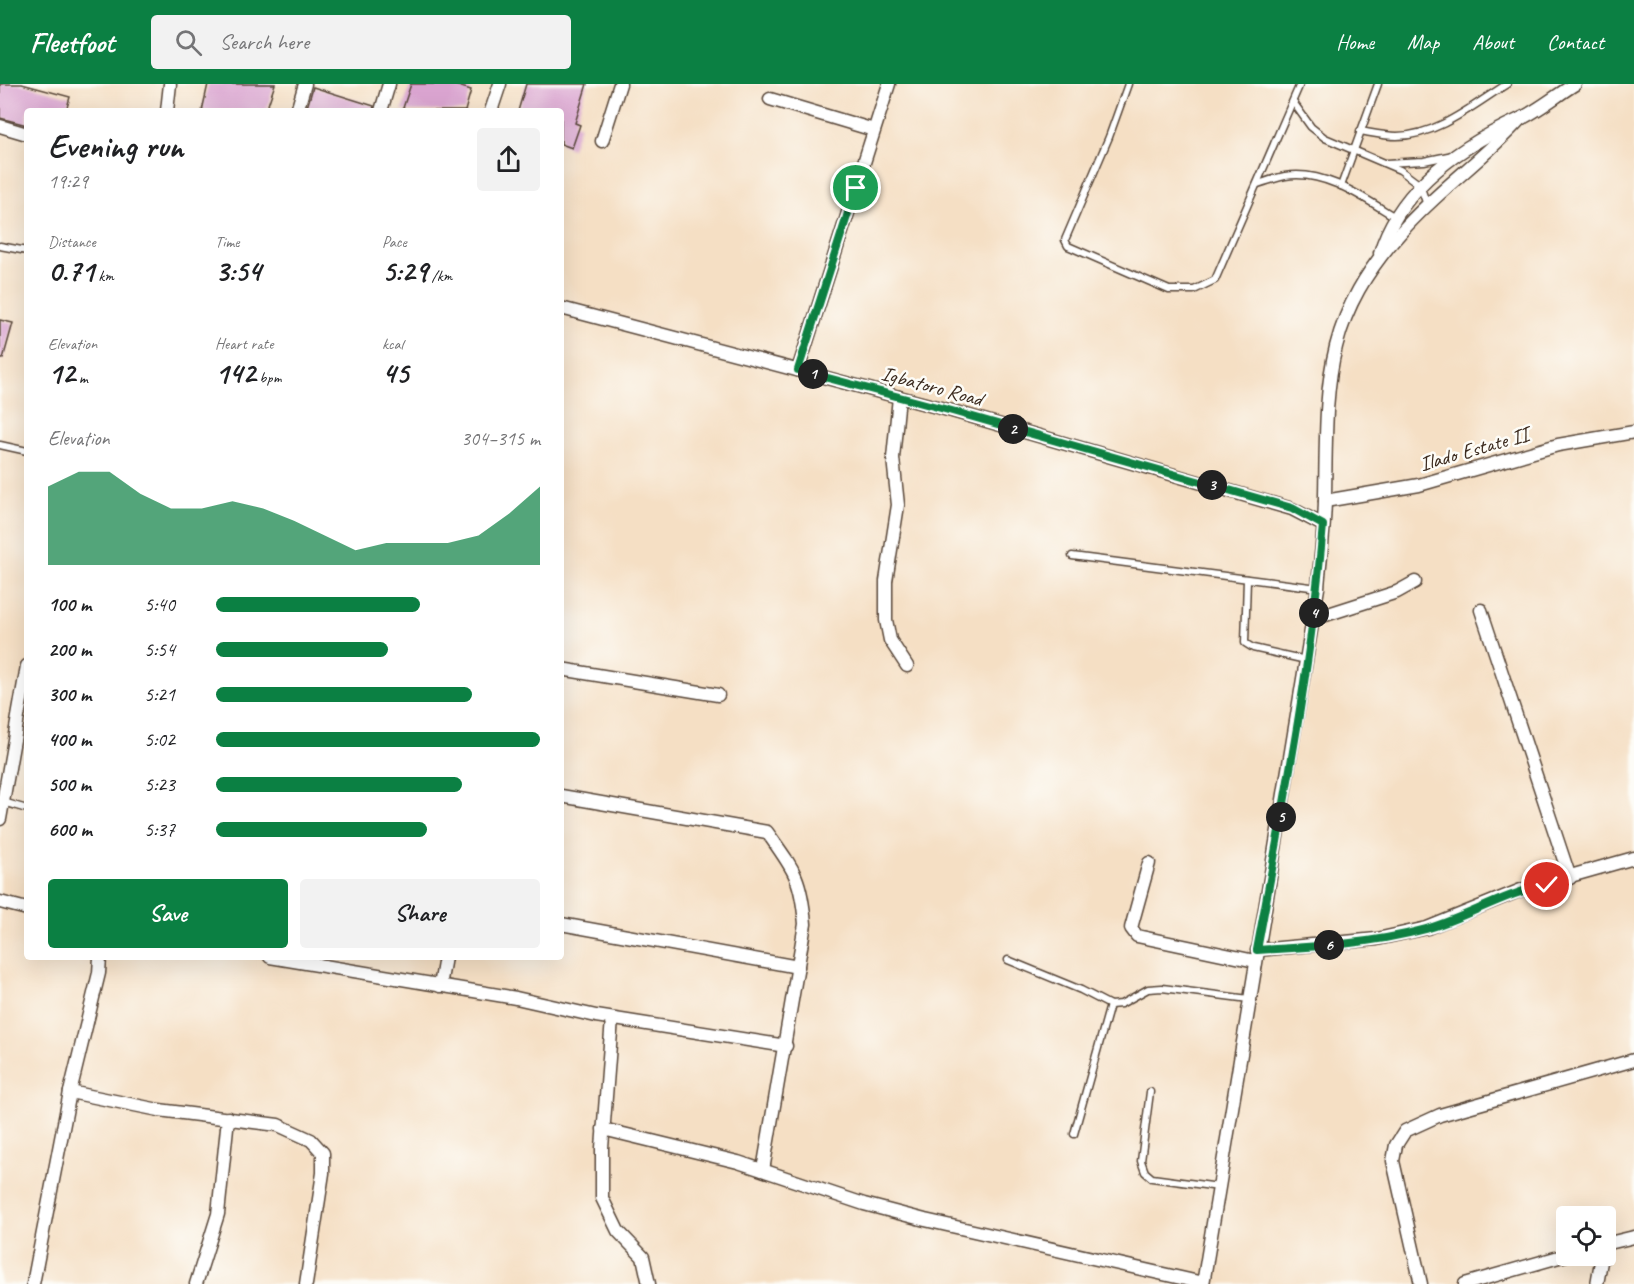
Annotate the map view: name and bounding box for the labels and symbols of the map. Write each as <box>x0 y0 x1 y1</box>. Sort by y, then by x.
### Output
pin <box>830 162 881 213</box>
pin: 1 <box>798 359 828 389</box>
street label: Igbatoro Road <box>879 360 989 413</box>
pin: 2 <box>998 414 1028 444</box>
street label: Ilado Estate II <box>1416 420 1536 477</box>
pin: 3 <box>1197 470 1227 500</box>
pin: 4 <box>1299 598 1329 628</box>
pin: 5 <box>1266 802 1296 832</box>
pin <box>1521 859 1572 910</box>
pin: 6 <box>1314 930 1344 960</box>

